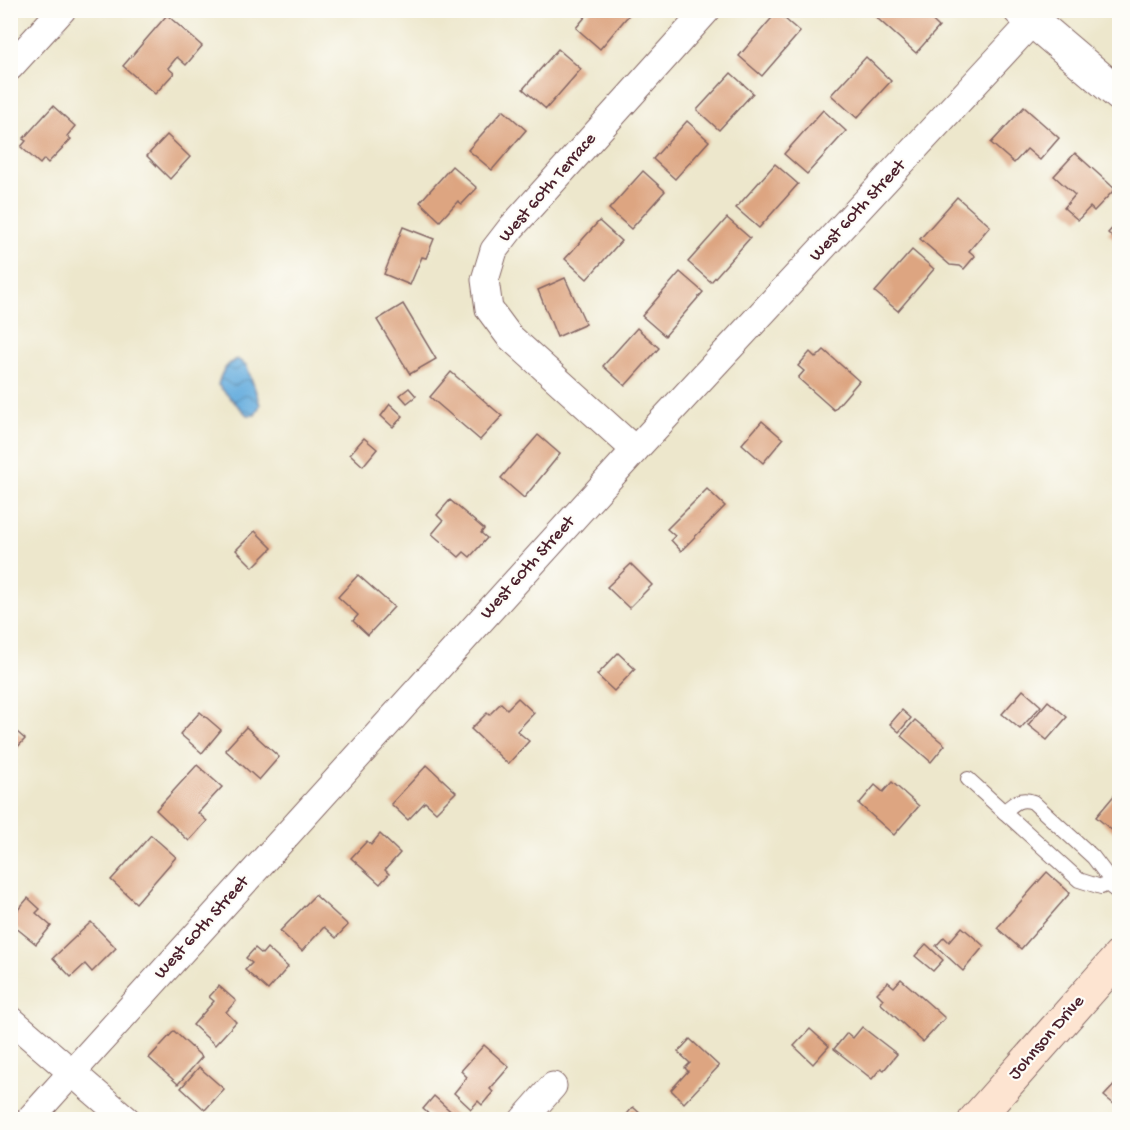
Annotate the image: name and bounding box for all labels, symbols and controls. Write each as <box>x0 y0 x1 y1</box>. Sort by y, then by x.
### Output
street label: West 60th Terrace <box>495 129 602 247</box>
street label: West 60th Street <box>805 155 912 266</box>
street label: West 60th Street <box>476 511 581 624</box>
street label: West 60th Street <box>150 871 255 984</box>
street label: Johnson Drive <box>1005 991 1090 1085</box>

